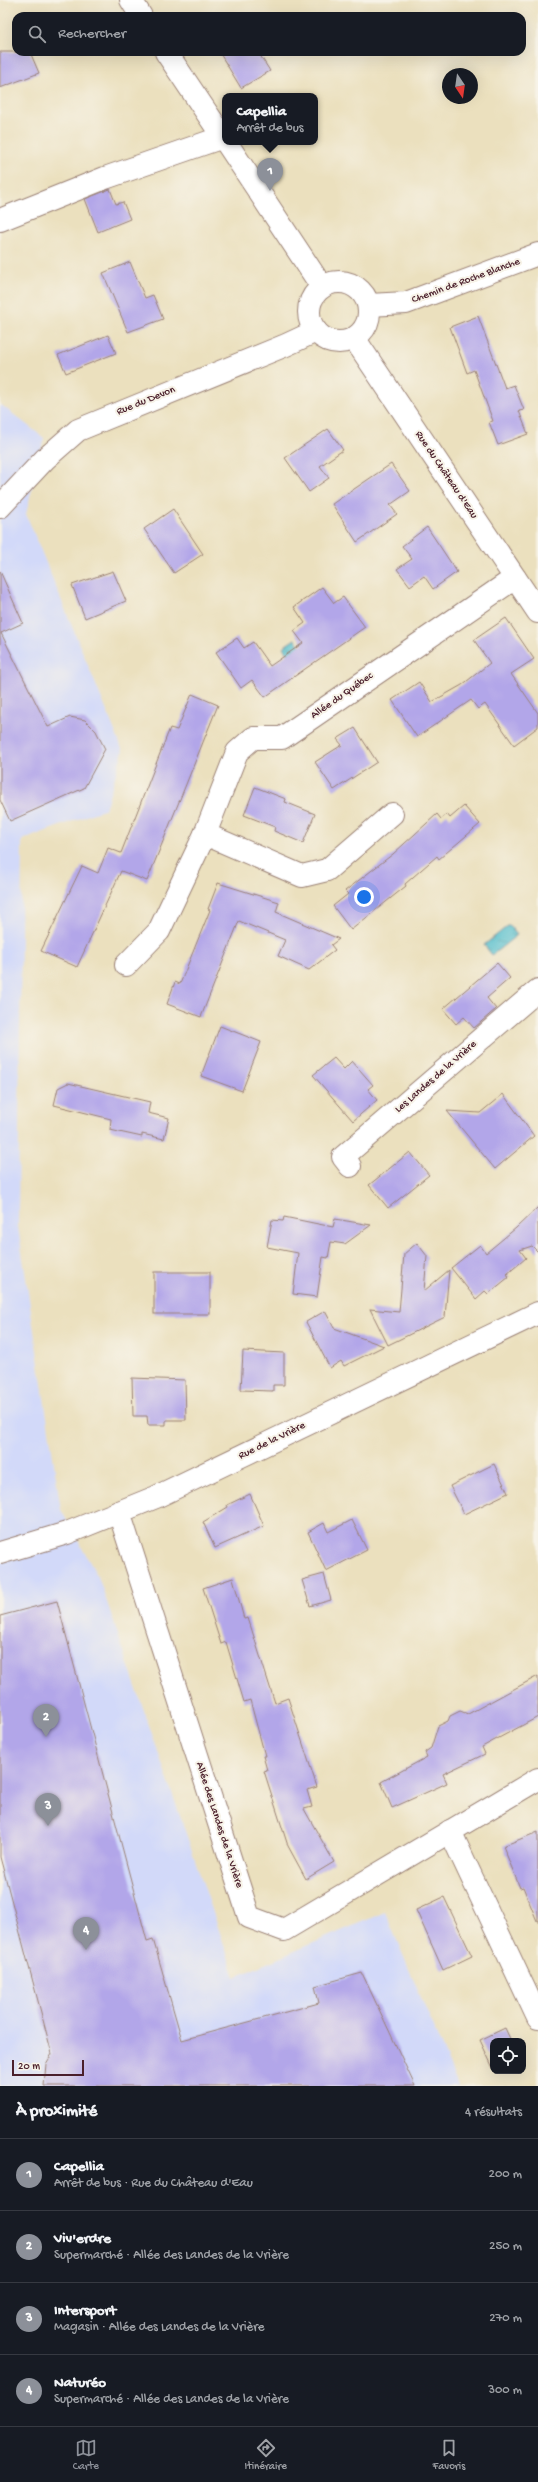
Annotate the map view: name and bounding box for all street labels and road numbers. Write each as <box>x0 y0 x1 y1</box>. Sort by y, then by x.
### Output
street label: Chemin de Roche Blanche <box>410 256 522 306</box>
street label: Rue du Devon <box>115 384 178 418</box>
street label: Rue du Château d'Eau <box>412 429 480 521</box>
street label: Allée du Québec <box>309 669 376 722</box>
street label: Les Landes de la Vrière <box>393 1038 479 1116</box>
street label: Rue de la Vrière <box>237 1420 308 1462</box>
street label: Allée des Landes de la Vrière <box>193 1761 245 1890</box>

